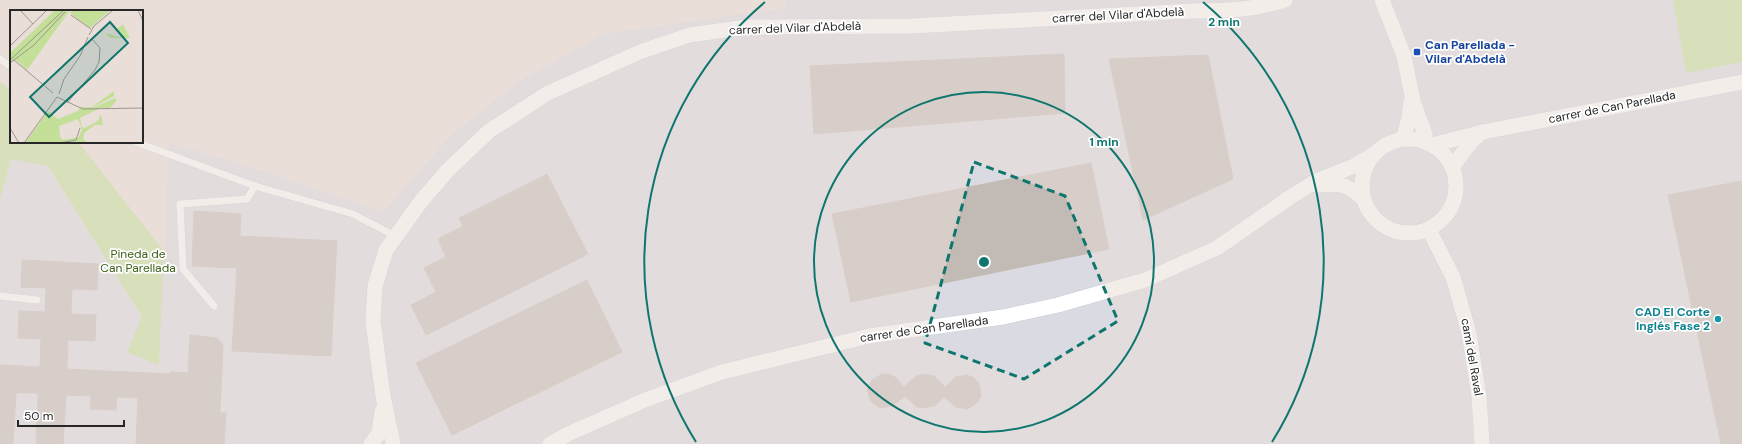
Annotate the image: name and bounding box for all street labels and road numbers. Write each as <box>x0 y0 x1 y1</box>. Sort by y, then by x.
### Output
street label: carrer del Vilar d'Abdelà <box>1052 4 1184 26</box>
street label: carrer del Vilar d'Abdelà <box>729 18 861 38</box>
street label: carrer de Can Parellada <box>1547 87 1677 127</box>
street label: carrer de Can Parellada <box>859 312 989 346</box>
street label: camí del Raval <box>1457 317 1487 397</box>

